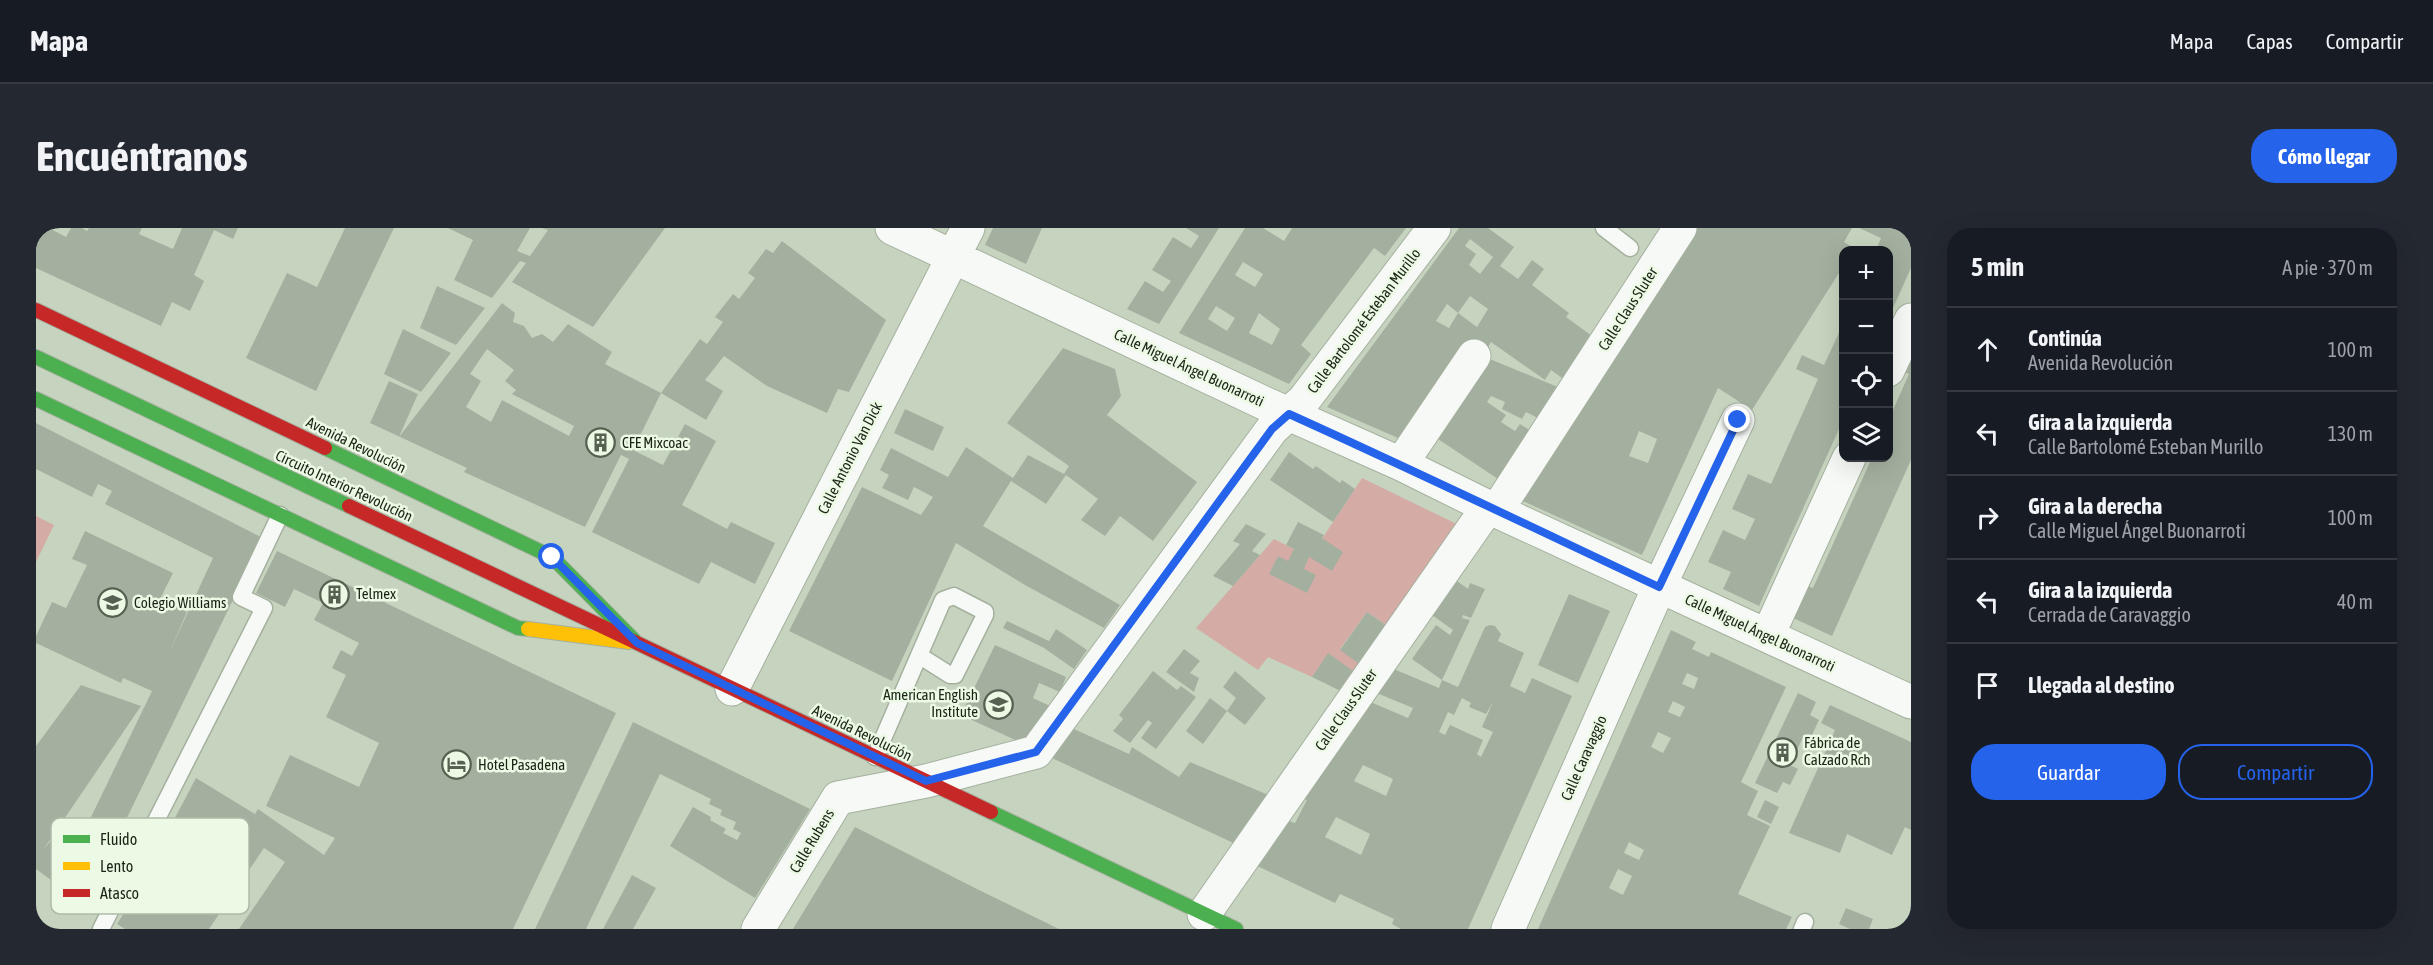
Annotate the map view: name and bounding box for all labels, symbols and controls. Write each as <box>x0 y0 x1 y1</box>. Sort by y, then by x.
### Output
text: Mapa <box>30 25 88 57</box>
text: Mapa <box>2170 29 2213 53</box>
text: Capas <box>2246 29 2293 53</box>
text: Compartir <box>2326 29 2403 53</box>
button: Cómo llegar <box>2251 129 2397 183</box>
text: Encuéntranos <box>36 132 248 180</box>
street label: Calle Bartolomé Esteban Murillo <box>1304 245 1424 396</box>
map controls <box>1839 246 1893 462</box>
button: + <box>1839 246 1893 300</box>
text: 5 min <box>1971 252 2024 282</box>
text: A pie · 370 m <box>2282 256 2373 279</box>
street label: Calle Claus Sluter <box>1594 264 1661 353</box>
button: − <box>1839 300 1893 354</box>
street label: Calle Miguel Ángel Buonarroti <box>1112 325 1267 410</box>
text: Continúa <box>2028 325 2102 351</box>
icon: ahead <box>1971 333 2004 366</box>
text: 100 m <box>2328 338 2373 361</box>
text: Avenida Revolución <box>2028 351 2173 374</box>
button: locate <box>1839 354 1893 408</box>
street label: Calle Antonio Van Dick <box>814 399 885 517</box>
route end <box>1724 406 1750 432</box>
button: layers <box>1839 408 1893 462</box>
text: Gira a la izquierda <box>2028 409 2172 435</box>
street label: Avenida Revolución <box>304 413 409 476</box>
icon: left <box>1971 417 2004 450</box>
text: 130 m <box>2328 422 2373 445</box>
building icon: CFE Mixcoac <box>585 427 617 459</box>
place label: CFE Mixcoac <box>622 434 688 451</box>
text: Calle Bartolomé Esteban Murillo <box>2028 435 2263 458</box>
street label: Circuito Interior Revolución <box>273 446 416 525</box>
text: Gira a la derecha <box>2028 493 2162 519</box>
icon: right <box>1971 501 2004 534</box>
text: 100 m <box>2328 506 2373 529</box>
text: Calle Miguel Ángel Buonarroti <box>2028 519 2246 542</box>
route start <box>538 543 564 569</box>
text: Gira a la izquierda <box>2028 577 2172 603</box>
building icon: Telmex <box>319 578 351 610</box>
place label: Telmex <box>356 585 396 602</box>
icon: left <box>1971 585 2004 618</box>
school or university icon: Colegio Williams <box>97 587 129 619</box>
street label: Calle Miguel Ángel Buonarroti <box>1683 590 1838 675</box>
text: 40 m <box>2337 590 2373 613</box>
place label: Colegio Williams <box>134 594 226 611</box>
text: Cerrada de Caravaggio <box>2028 603 2191 626</box>
street label: Calle Claus Sluter <box>1311 665 1380 754</box>
icon: arrive <box>1971 669 2004 702</box>
text: Llegada al destino <box>2028 672 2175 698</box>
place label: American English Institute <box>883 686 978 720</box>
school or university icon: American English Institute <box>983 688 1015 720</box>
street label: Avenida Revolución <box>810 701 915 764</box>
street label: Calle Caravaggio <box>1557 713 1610 803</box>
place label: Fábrica de Calzado Rch <box>1804 734 1871 768</box>
building icon: Fábrica de Calzado Rch <box>1767 736 1799 768</box>
button: Guardar <box>1971 744 2166 800</box>
button: Compartir <box>2178 744 2373 800</box>
hotel icon: Hotel Pasadena <box>441 749 473 781</box>
place label: Hotel Pasadena <box>478 756 565 773</box>
street label: Calle Rubens <box>786 806 837 876</box>
legend <box>51 818 249 914</box>
text: Fluido <box>100 830 137 848</box>
text: Lento <box>100 857 133 875</box>
text: Atasco <box>100 884 139 902</box>

